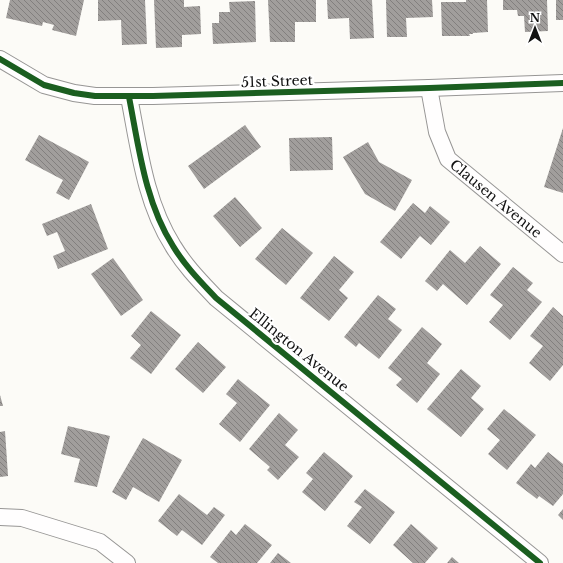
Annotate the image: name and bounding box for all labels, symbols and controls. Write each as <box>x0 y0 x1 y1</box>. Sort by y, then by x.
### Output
north arrow <box>515 8 555 48</box>
text: N <box>530 11 541 25</box>
street label: 51st Street <box>241 71 314 91</box>
street label: Clausen Avenue <box>446 155 546 242</box>
street label: Ellington Avenue <box>246 304 352 396</box>

